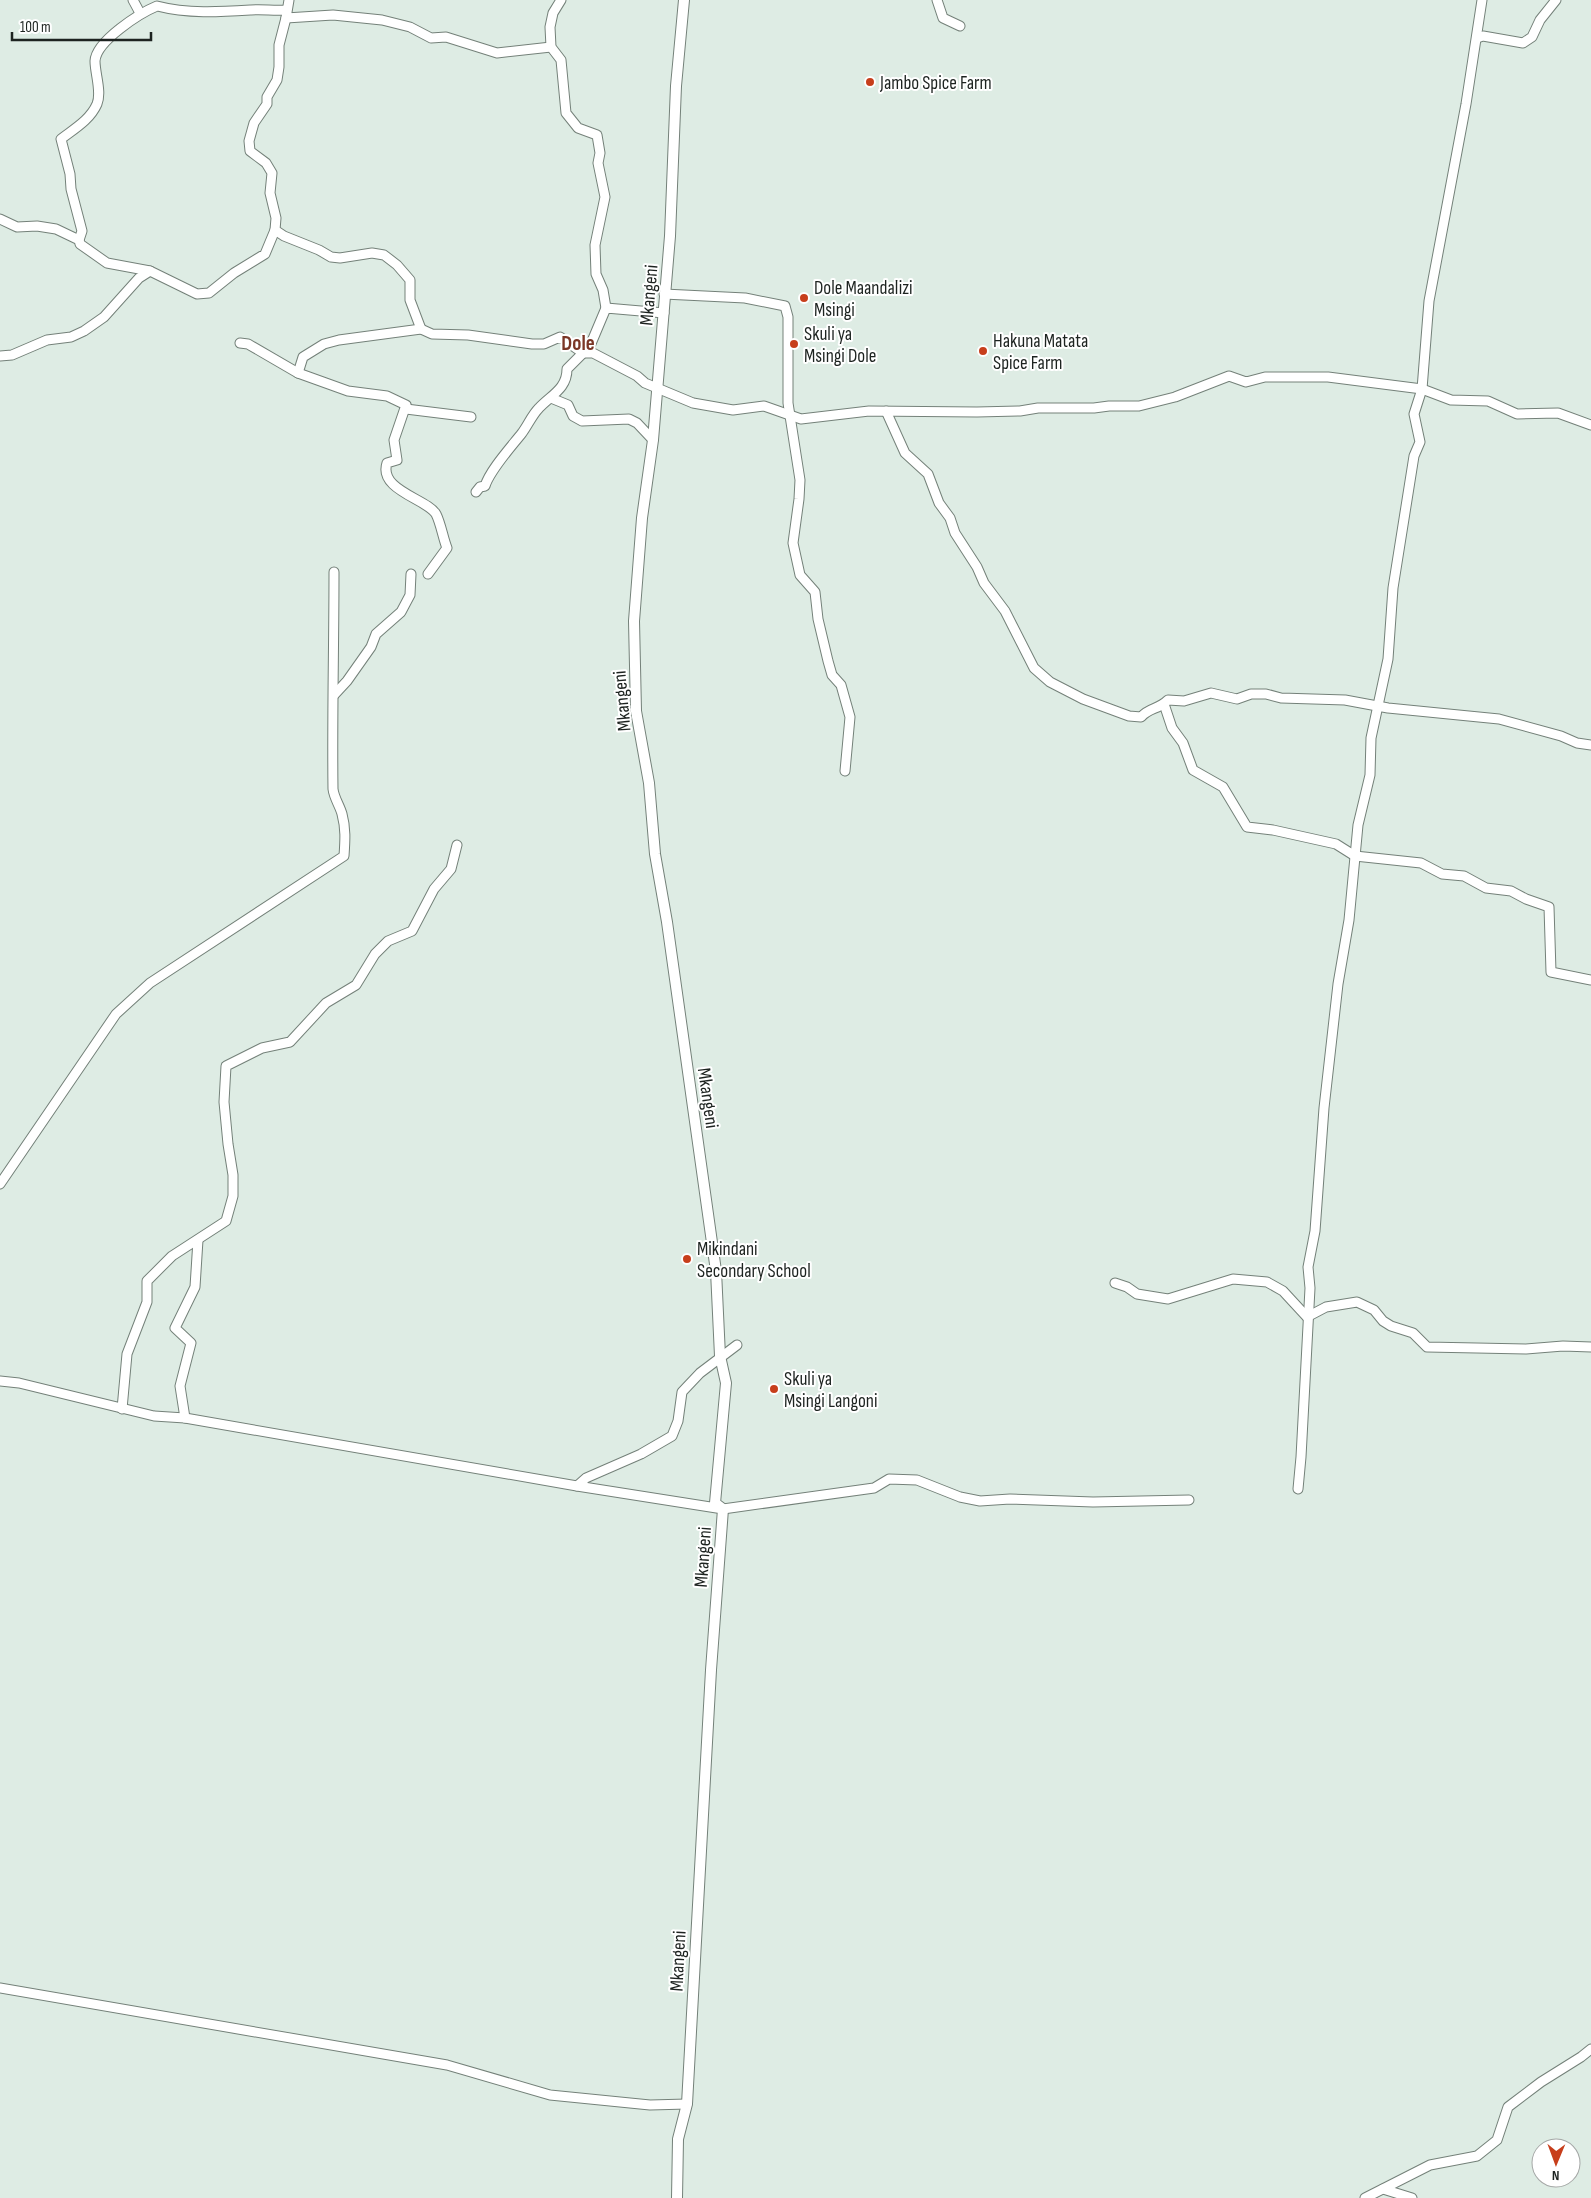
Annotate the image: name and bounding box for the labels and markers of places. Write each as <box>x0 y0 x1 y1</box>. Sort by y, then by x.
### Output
place label: Jambo Spice Farm <box>879 72 992 95</box>
marker: Jambo Spice Farm <box>864 76 876 88</box>
place label: Dole Maandalizi Msingi <box>814 277 913 322</box>
marker: Dole Maandalizi Msingi <box>798 292 810 304</box>
place label: Skuli ya Msingi Dole <box>804 323 876 368</box>
place label: Hakuna Matata Spice Farm <box>993 330 1088 375</box>
marker: Skuli ya Msingi Dole <box>788 338 800 350</box>
marker: Hakuna Matata Spice Farm <box>977 345 989 357</box>
place label: Mikindani Secondary School <box>697 1238 811 1283</box>
marker: Mikindani Secondary School <box>681 1253 693 1265</box>
place label: Skuli ya Msingi Langoni <box>784 1368 877 1413</box>
marker: Skuli ya Msingi Langoni <box>768 1383 780 1395</box>

